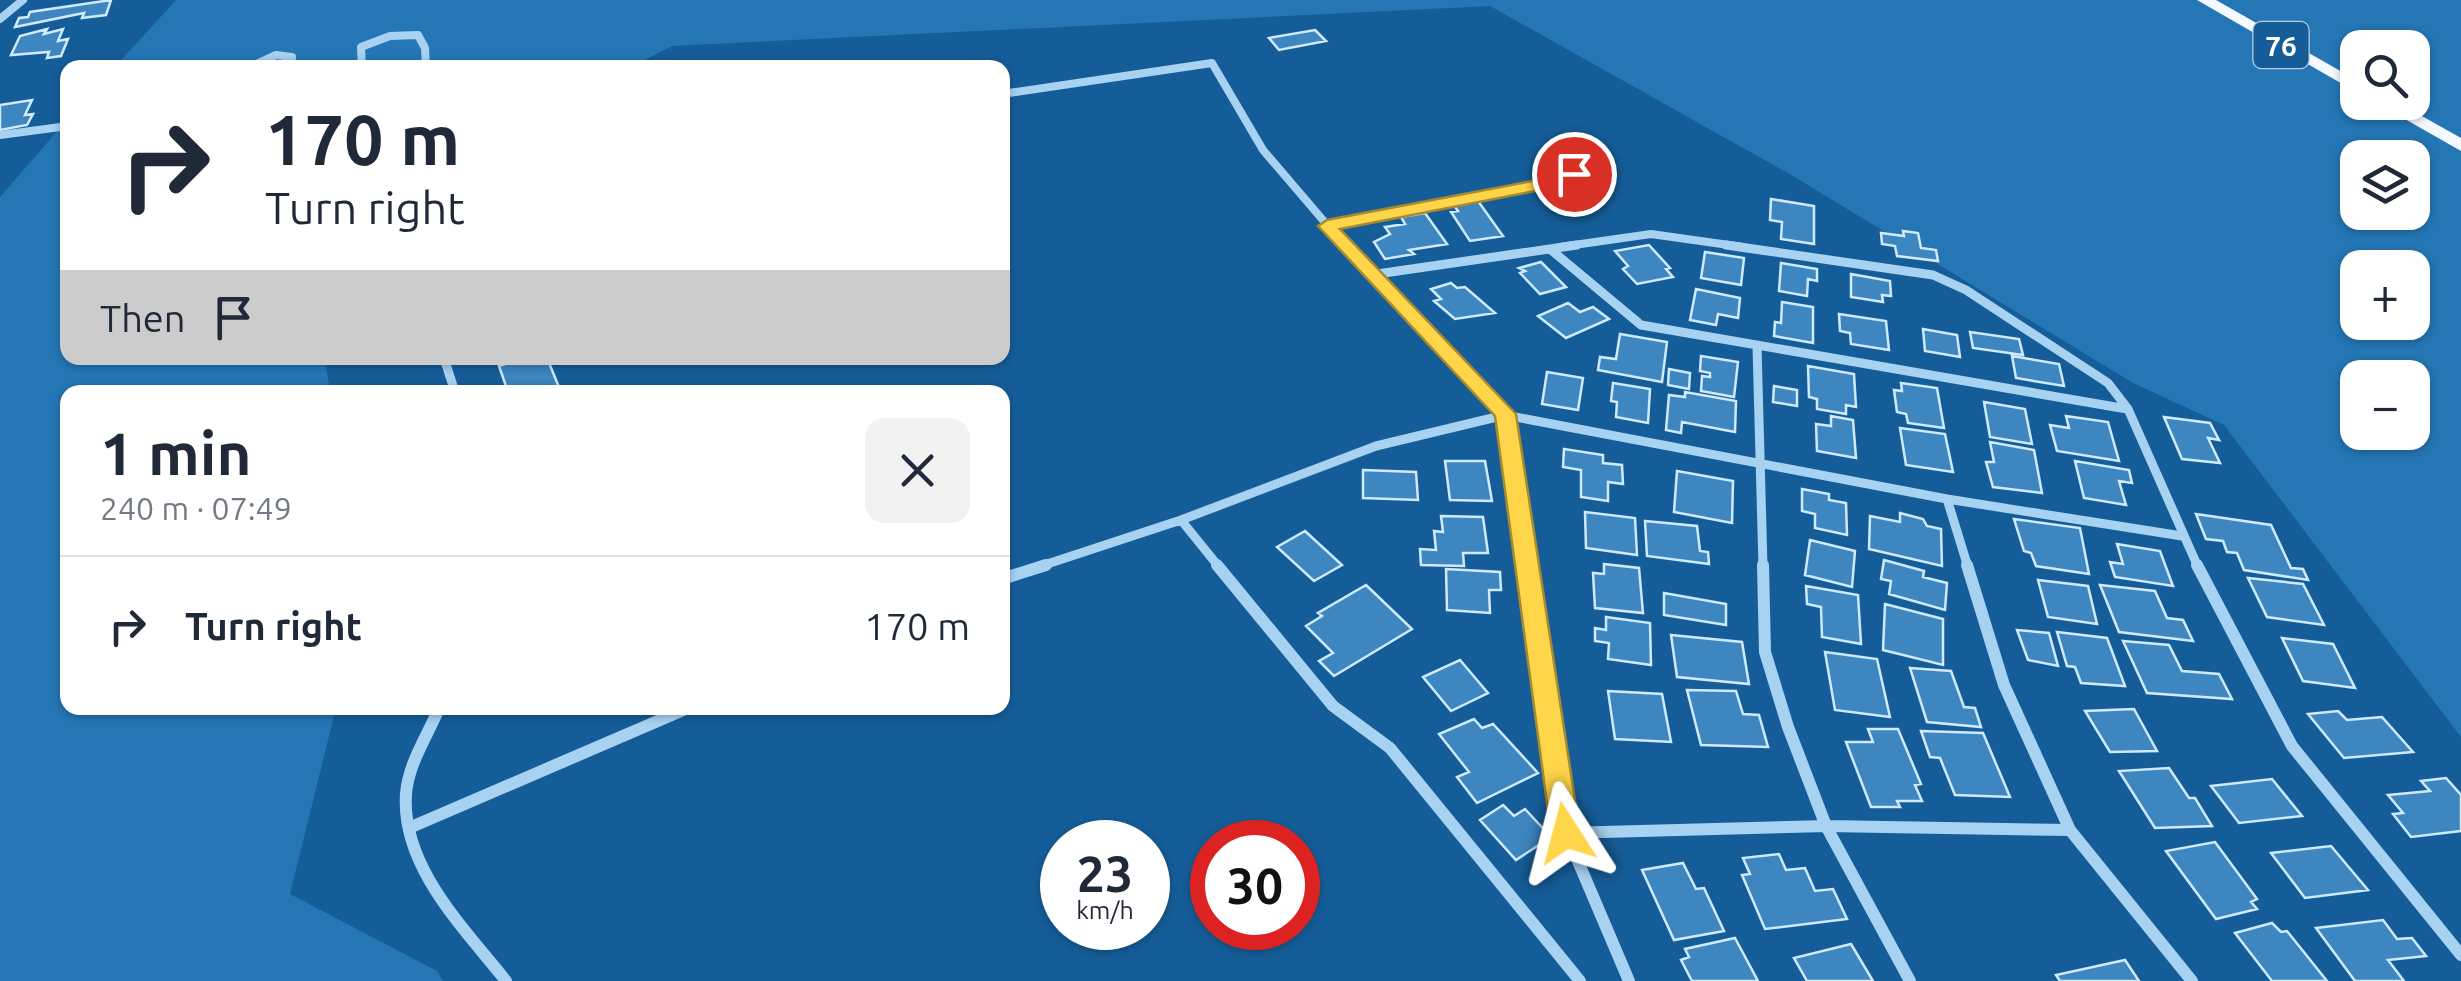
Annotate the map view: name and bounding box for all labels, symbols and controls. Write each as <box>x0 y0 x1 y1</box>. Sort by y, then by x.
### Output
road number: 76 <box>2254 22 2308 68</box>
map controls <box>2340 30 2430 450</box>
button: search <box>2340 30 2430 120</box>
icon: right <box>100 100 230 230</box>
text: 170 m <box>265 100 460 178</box>
pin <box>1532 132 1617 217</box>
button: layers <box>2340 140 2430 230</box>
icon: arrive <box>1547 147 1602 202</box>
text: Turn right <box>265 182 465 233</box>
button: + <box>2340 250 2430 340</box>
icon: arrive <box>206 290 261 345</box>
text: Then <box>100 297 186 339</box>
button: − <box>2340 360 2430 450</box>
button: close <box>865 418 970 523</box>
text: 1 min <box>100 419 252 486</box>
text: 240 m · 07:49 <box>100 490 292 526</box>
icon: right <box>100 599 155 654</box>
text: Turn right <box>185 605 362 647</box>
text: 170 m <box>864 605 970 647</box>
position arrow <box>1514 781 1618 885</box>
speed limit sign: 30 <box>1190 820 1320 950</box>
text: 23 <box>1077 845 1133 901</box>
text: km/h <box>1076 896 1134 924</box>

